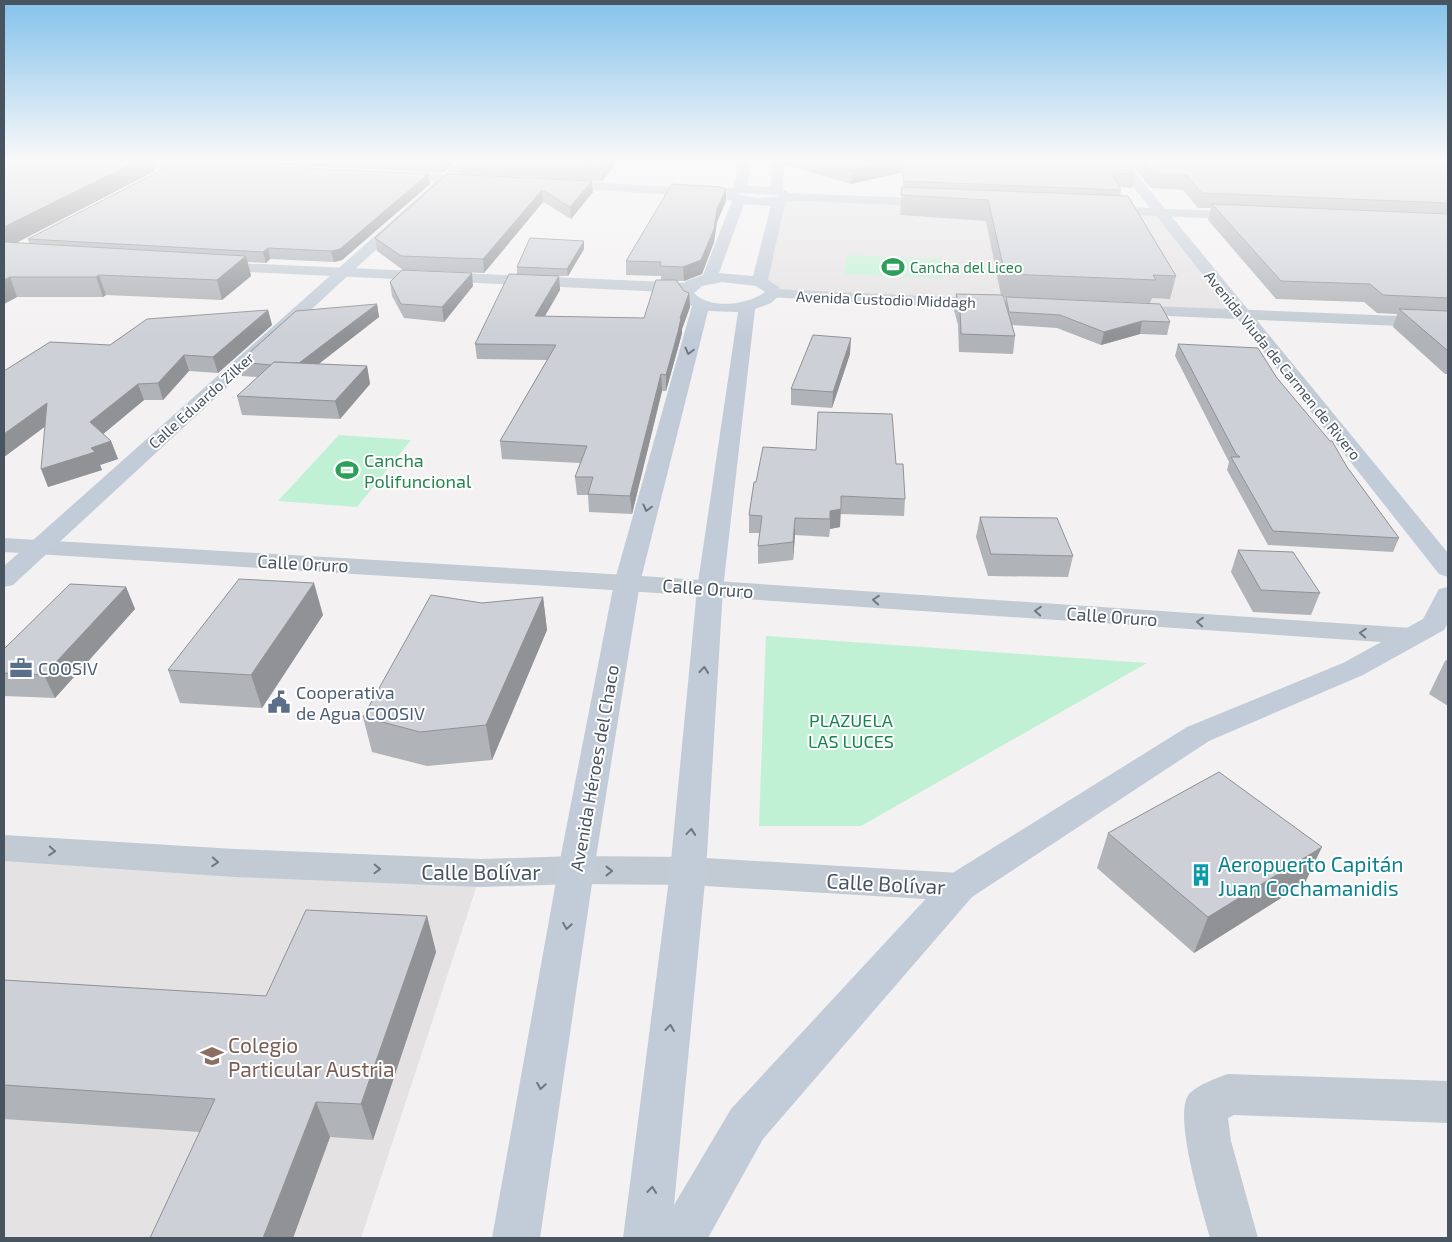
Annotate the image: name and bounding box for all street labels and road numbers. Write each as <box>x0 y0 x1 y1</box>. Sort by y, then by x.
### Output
street label: Avenida Viuda de Carmen de Rivero <box>1201 267 1365 463</box>
street label: Avenida Custodio Middagh <box>796 287 976 311</box>
street label: Calle Eduardo Zilker <box>145 348 257 452</box>
street label: Calle Oruro <box>257 550 349 576</box>
street label: Calle Oruro <box>662 574 754 602</box>
street label: Calle Oruro <box>1066 602 1158 630</box>
street label: Avenida Héroes del Chaco <box>565 663 623 873</box>
street label: Calle Bolívar <box>421 859 541 884</box>
street label: Calle Bolívar <box>826 867 947 899</box>

